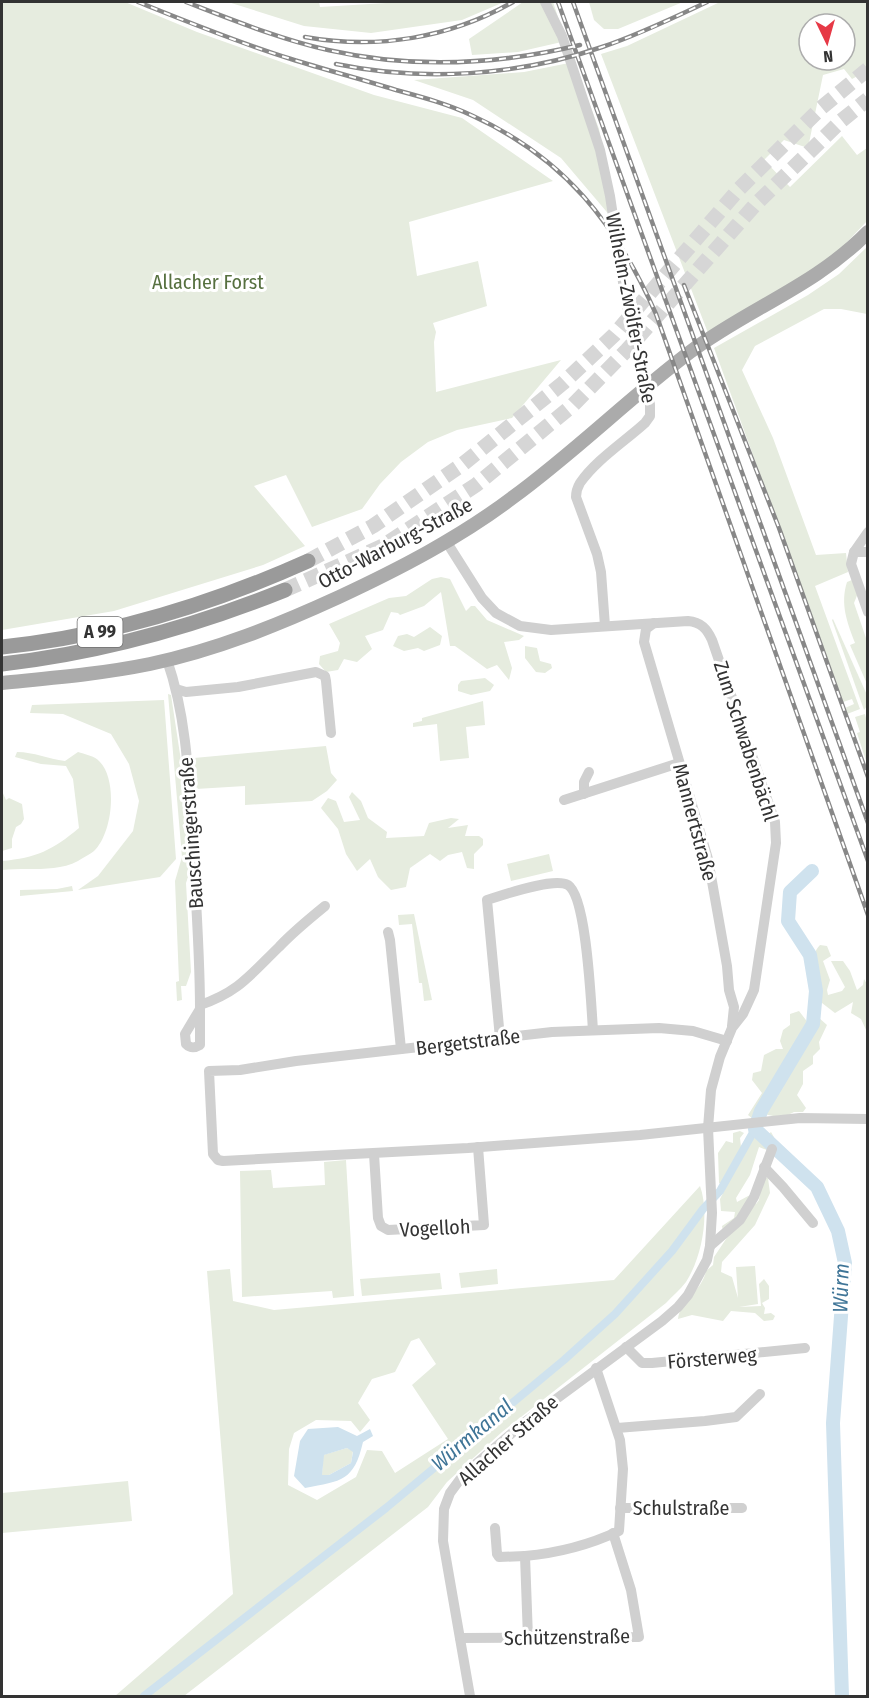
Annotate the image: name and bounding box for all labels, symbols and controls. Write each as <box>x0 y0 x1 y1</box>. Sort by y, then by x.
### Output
north arrow <box>797 12 857 72</box>
text: N <box>823 47 834 66</box>
street label: Wilhelm-Zwölfer-Straße <box>601 211 661 405</box>
park label: Allacher Forst <box>152 270 264 294</box>
street label: Otto-Warburg-Straße <box>314 492 476 594</box>
road number: A 99 <box>78 617 122 647</box>
street label: Zum Schwabenbächl <box>709 658 783 824</box>
street label: Bauschingerstraße <box>174 756 208 910</box>
street label: Mannertstraße <box>668 761 722 883</box>
street label: Bergetstraße <box>415 1024 521 1060</box>
street label: Vogelloh <box>399 1214 471 1242</box>
water label: Würm <box>827 1263 855 1313</box>
street label: Försterweg <box>666 1342 758 1374</box>
street label: Allacher Straße <box>453 1390 563 1490</box>
water label: Würmkanal <box>426 1393 518 1477</box>
street label: Schulstraße <box>633 1496 729 1520</box>
street label: Schützenstraße <box>504 1624 630 1650</box>

